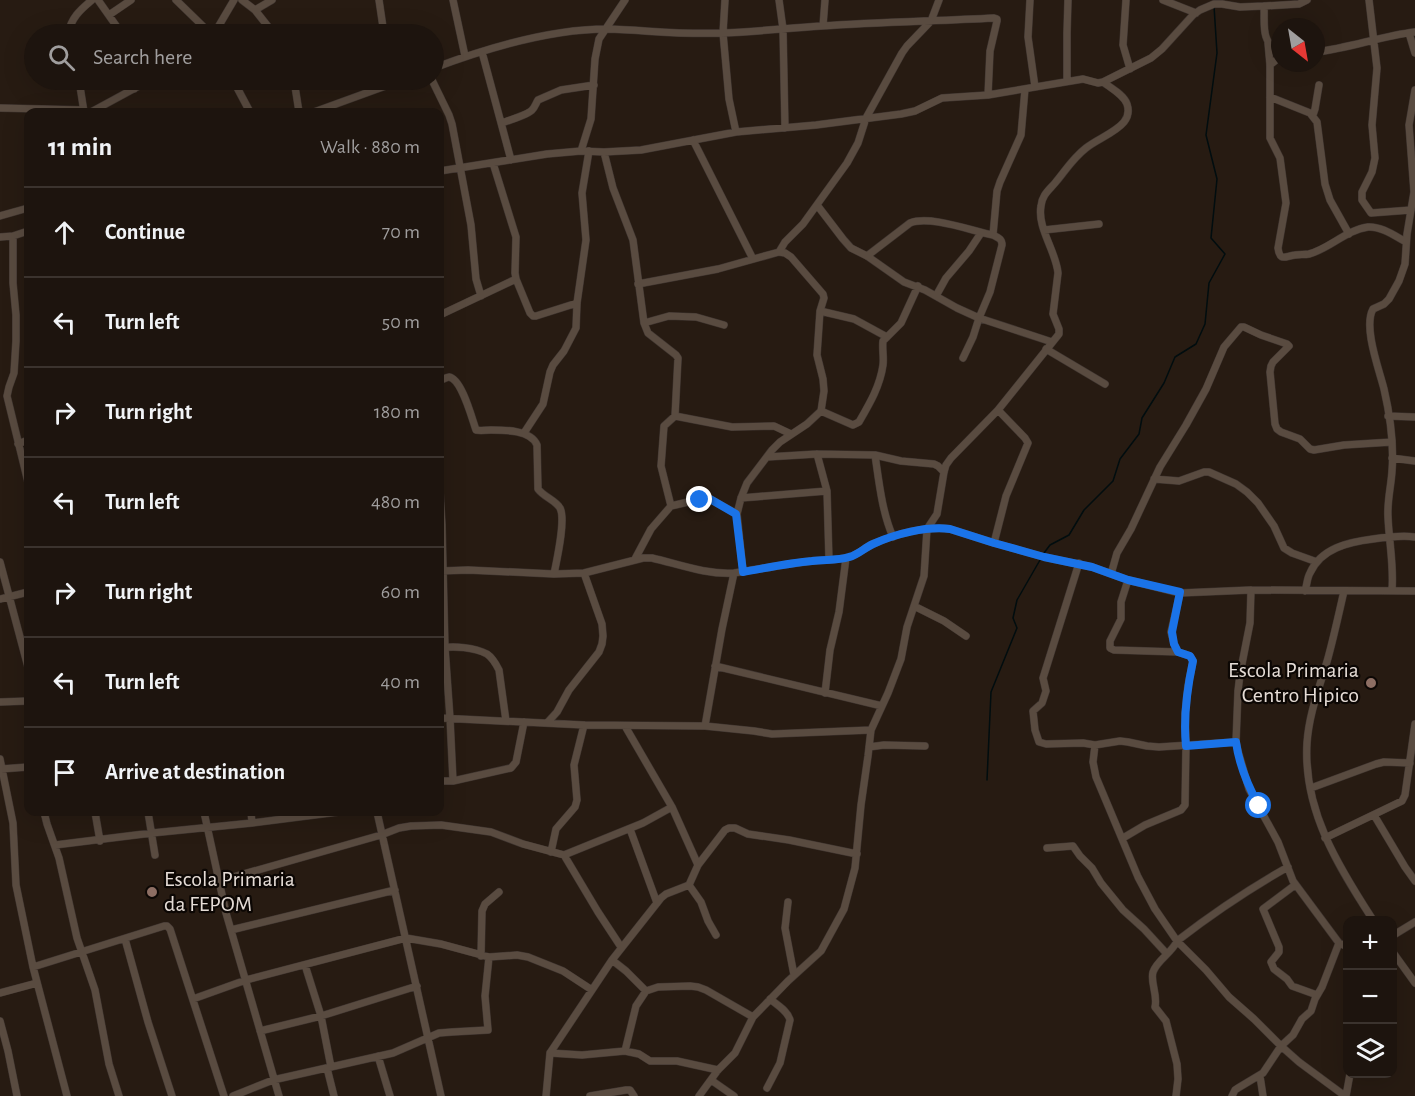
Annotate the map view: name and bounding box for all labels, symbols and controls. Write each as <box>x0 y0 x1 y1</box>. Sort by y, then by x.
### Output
north arrow <box>1271 18 1325 72</box>
search box <box>24 24 444 90</box>
icon: search <box>45 41 78 74</box>
text: Search here <box>93 46 192 68</box>
text: 11 min <box>48 134 112 160</box>
text: Walk · 880 m <box>320 137 420 157</box>
icon: ahead <box>48 216 81 249</box>
text: Continue <box>105 221 185 243</box>
text: 70 m <box>382 222 420 242</box>
icon: left <box>48 306 81 339</box>
text: Turn left <box>105 311 179 333</box>
text: 50 m <box>382 312 420 332</box>
icon: right <box>48 396 81 429</box>
text: Turn right <box>105 401 192 423</box>
text: 180 m <box>374 402 420 422</box>
icon: left <box>48 486 81 519</box>
route end <box>686 486 712 512</box>
text: Turn left <box>105 491 179 513</box>
text: 480 m <box>371 492 420 512</box>
icon: right <box>48 576 81 609</box>
text: Turn right <box>105 581 192 603</box>
text: 60 m <box>381 582 420 602</box>
place label: Escola Primaria Centro Hipico <box>1228 659 1359 706</box>
icon: left <box>48 666 81 699</box>
text: Turn left <box>105 671 179 693</box>
text: 40 m <box>381 672 420 692</box>
marker: Escola Primaria Centro Hipico <box>1364 676 1378 690</box>
icon: arrive <box>48 756 81 789</box>
text: Arrive at destination <box>105 761 285 783</box>
route start <box>1245 792 1271 818</box>
place label: Escola Primaria da FEPOM <box>164 868 295 915</box>
marker: Escola Primaria da FEPOM <box>145 885 159 899</box>
map controls <box>1343 916 1397 1078</box>
button: + <box>1343 916 1397 970</box>
button: − <box>1343 970 1397 1024</box>
button: layers <box>1343 1024 1397 1078</box>

